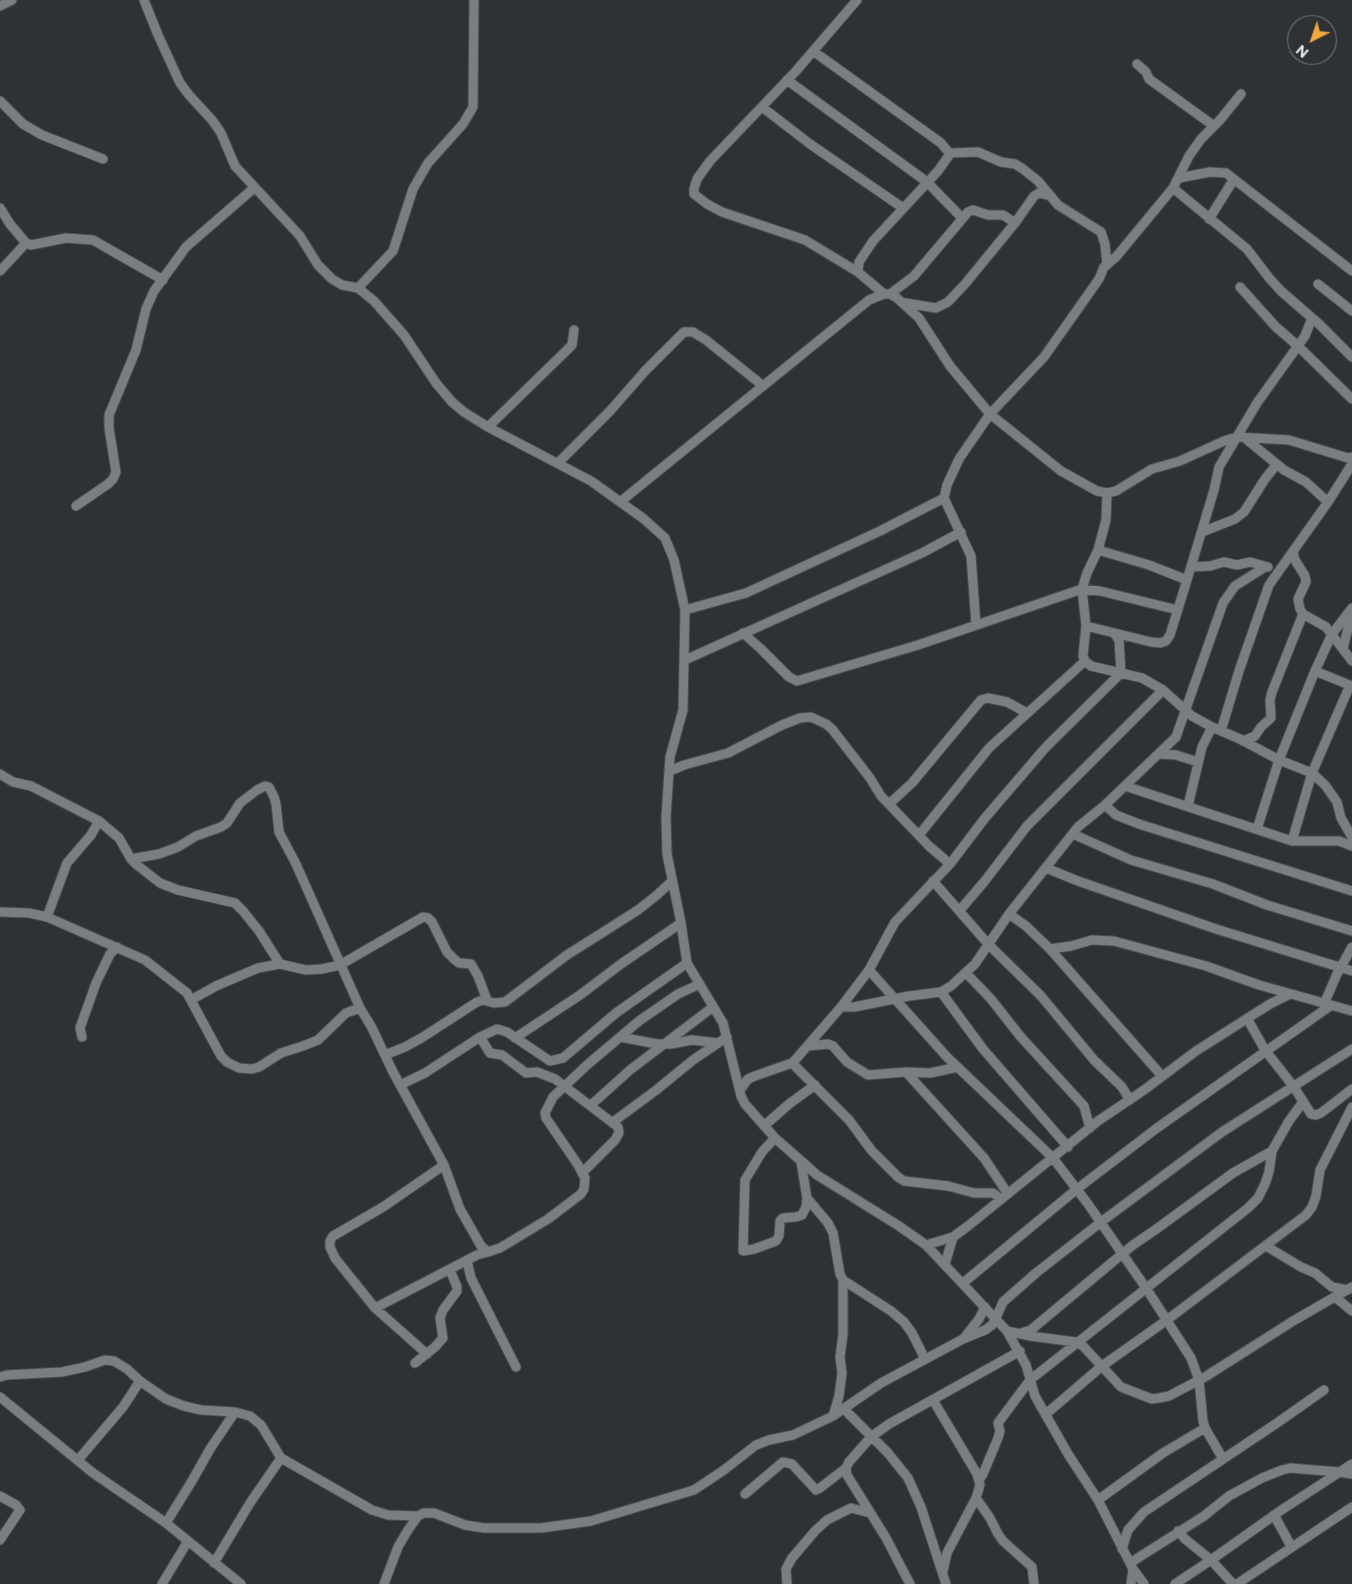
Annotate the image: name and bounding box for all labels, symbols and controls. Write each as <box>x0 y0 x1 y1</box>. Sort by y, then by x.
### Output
north arrow <box>1287 15 1337 65</box>
text: N <box>1293 41 1312 61</box>

